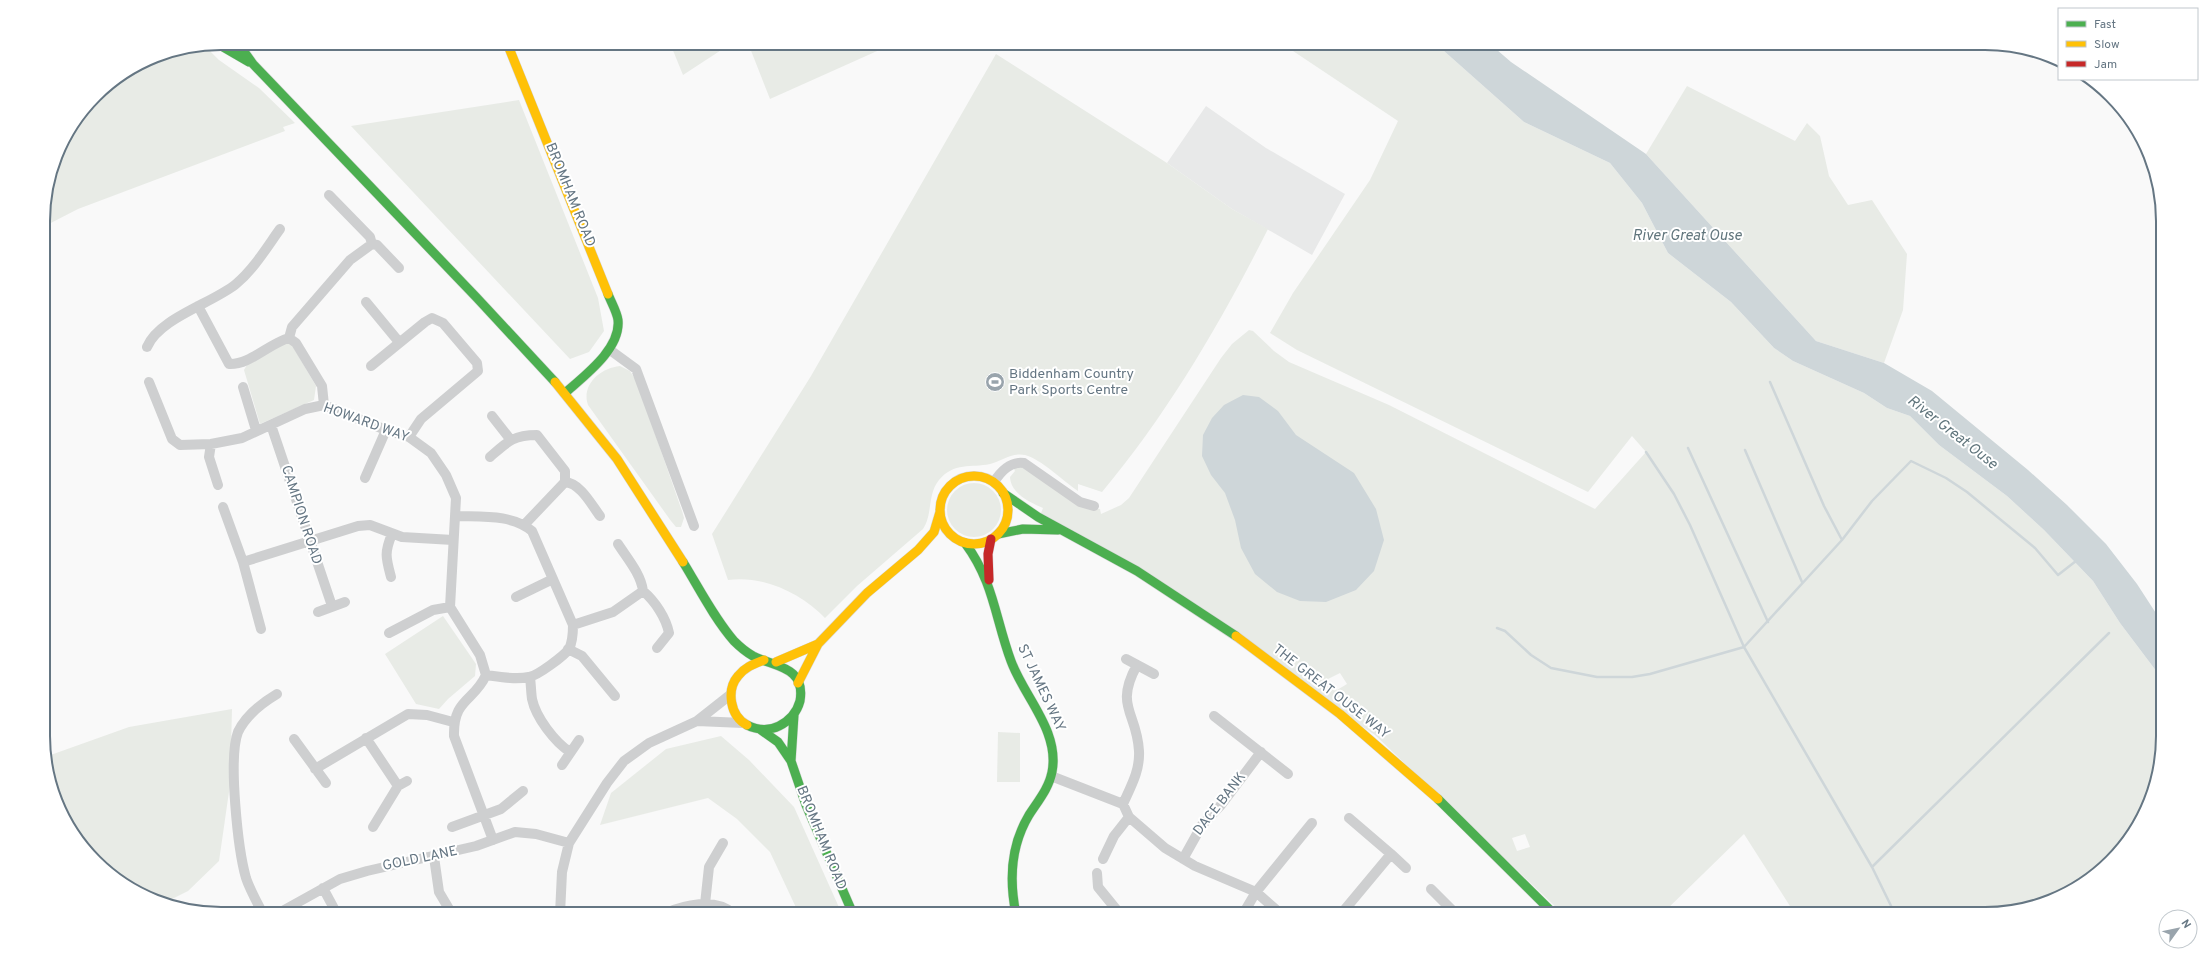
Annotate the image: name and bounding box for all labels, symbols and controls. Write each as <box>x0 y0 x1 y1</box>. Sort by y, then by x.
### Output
legend <box>2058 8 2198 80</box>
text: Fast <box>2094 17 2116 33</box>
text: Slow <box>2094 37 2120 53</box>
text: Jam <box>2094 57 2117 73</box>
street label: BROMHAM ROAD <box>541 140 599 250</box>
water label: River Great Ouse <box>1632 227 1742 246</box>
place label: Biddenham Country Park Sports Centre <box>1009 366 1134 399</box>
sports icon: Biddenham Country Park Sports Centre <box>984 371 1006 393</box>
water label: River Great Ouse <box>1903 392 2001 474</box>
street label: HOWARD WAY <box>321 400 411 446</box>
street label: CAMPION ROAD <box>277 463 325 567</box>
street label: THE GREAT OUSE WAY <box>1269 641 1393 743</box>
street label: ST JAMES WAY <box>1013 642 1069 734</box>
street label: DACE BANK <box>1190 769 1250 839</box>
street label: BROMHAM ROAD <box>792 783 850 893</box>
street label: GOLD LANE <box>381 843 459 875</box>
north arrow <box>2158 909 2198 949</box>
text: N <box>2178 917 2194 931</box>

